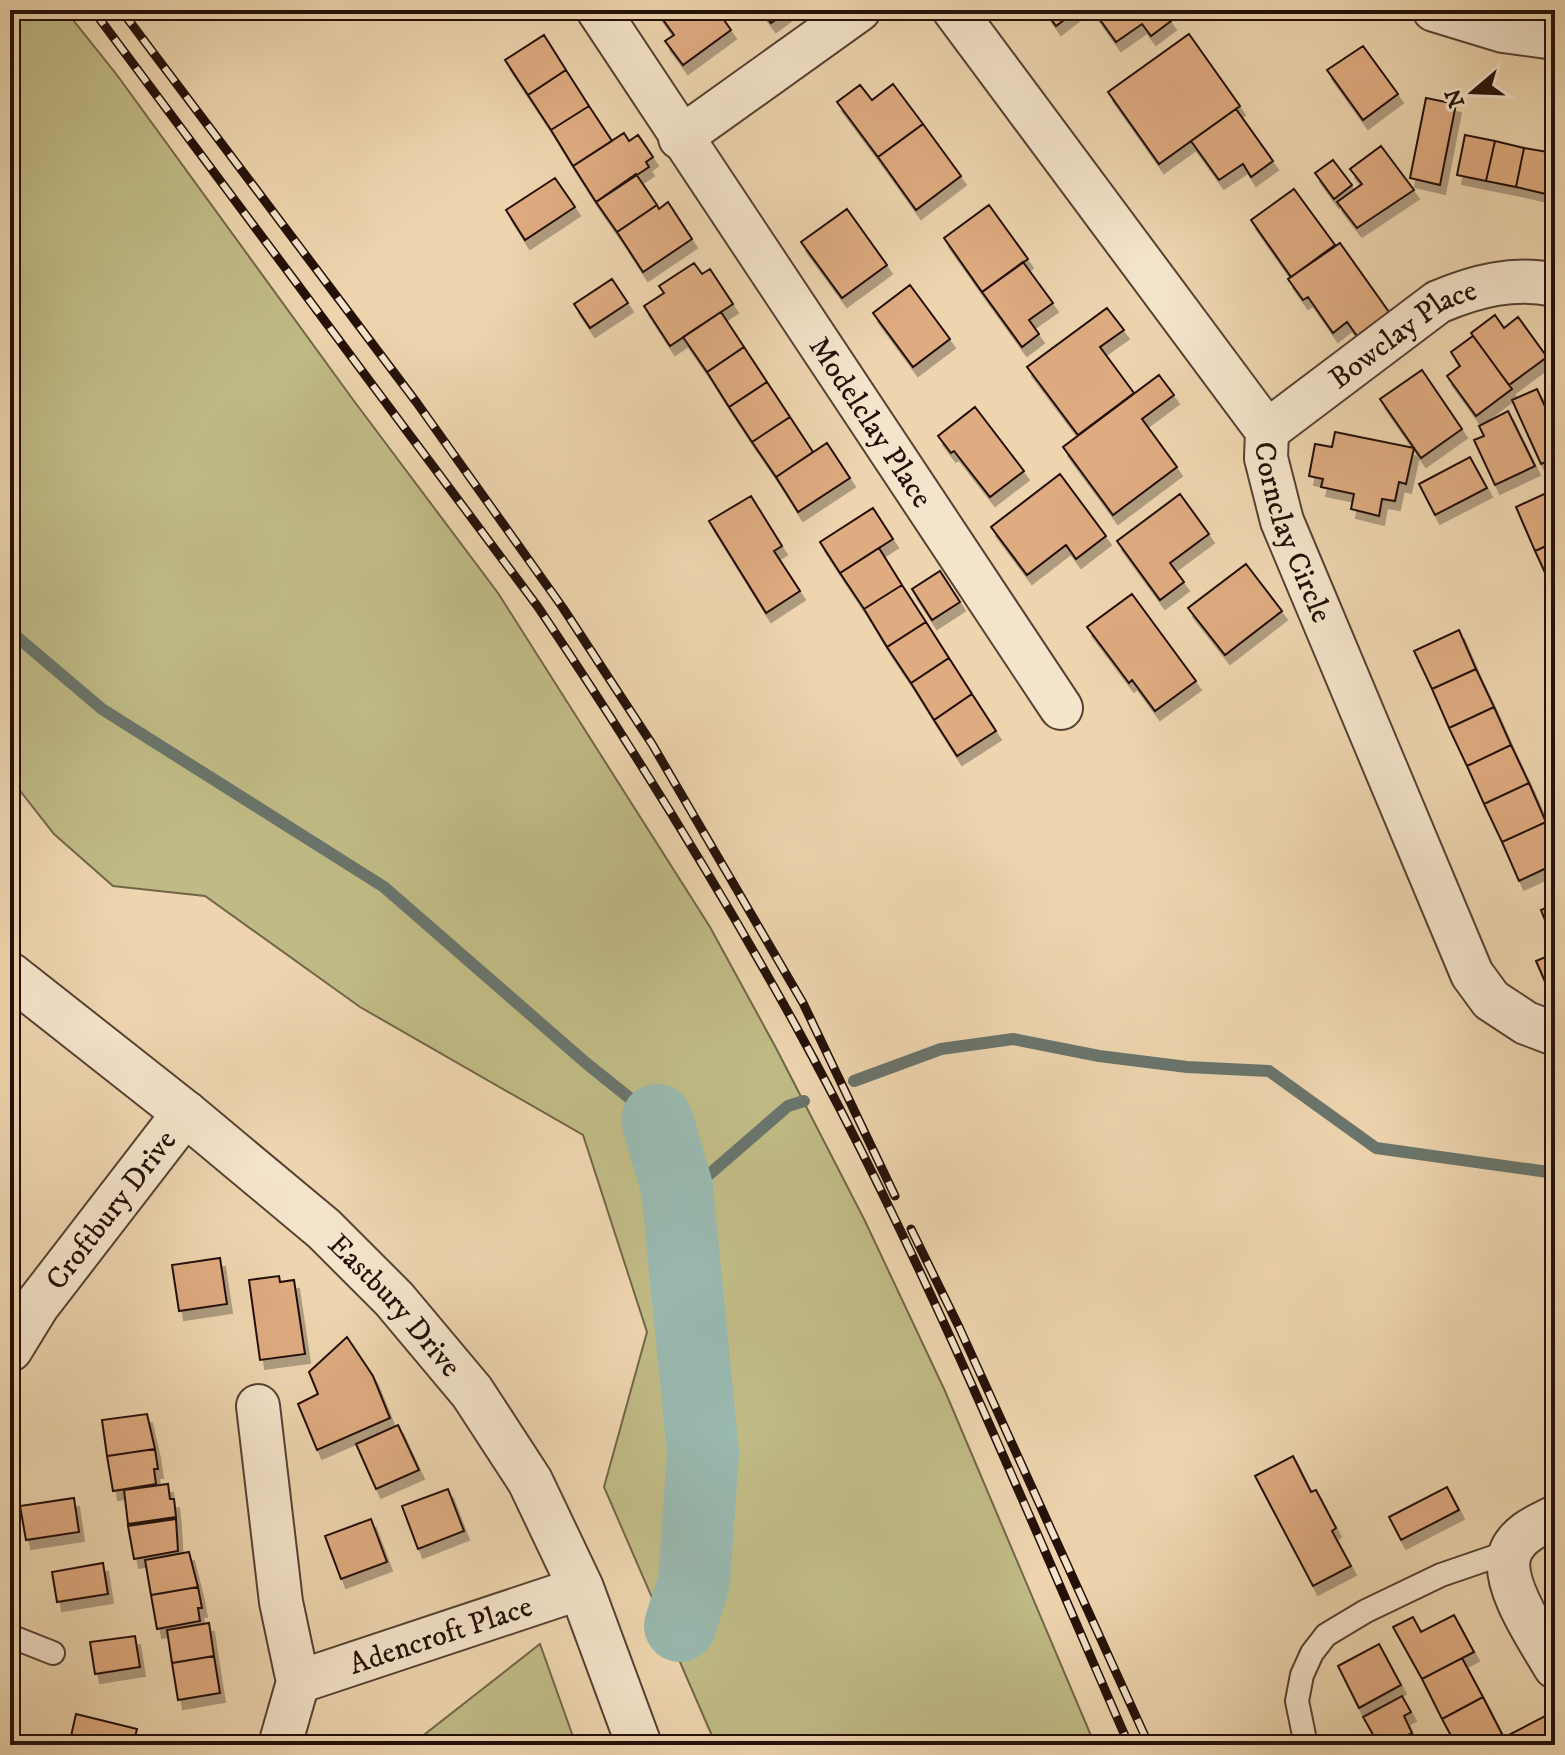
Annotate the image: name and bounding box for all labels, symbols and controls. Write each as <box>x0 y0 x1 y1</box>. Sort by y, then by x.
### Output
north arrow <box>1433 52 1513 132</box>
text: N <box>1440 85 1471 111</box>
street label: Bowclay Place <box>1322 272 1481 398</box>
street label: Modelclay Place <box>800 330 940 515</box>
street label: Cornclay Circle <box>1246 441 1339 628</box>
street label: Croftbury Drive <box>38 1123 185 1298</box>
street label: Eastbury Drive <box>320 1227 468 1385</box>
street label: Adencroft Place <box>345 1589 537 1684</box>

